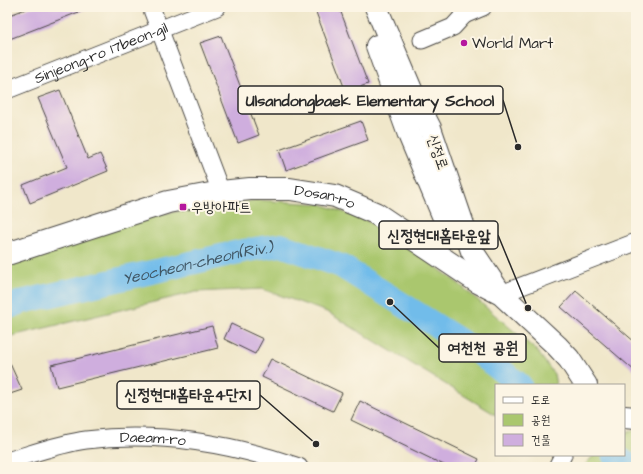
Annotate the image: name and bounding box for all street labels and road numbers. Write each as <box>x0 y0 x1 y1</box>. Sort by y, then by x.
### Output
street label: Sinjeong-ro 17beon-gil <box>31 17 171 89</box>
street label: 신정로 <box>422 132 453 173</box>
street label: Dosan-ro <box>293 180 359 215</box>
street label: Daeam-ro <box>120 427 188 451</box>

